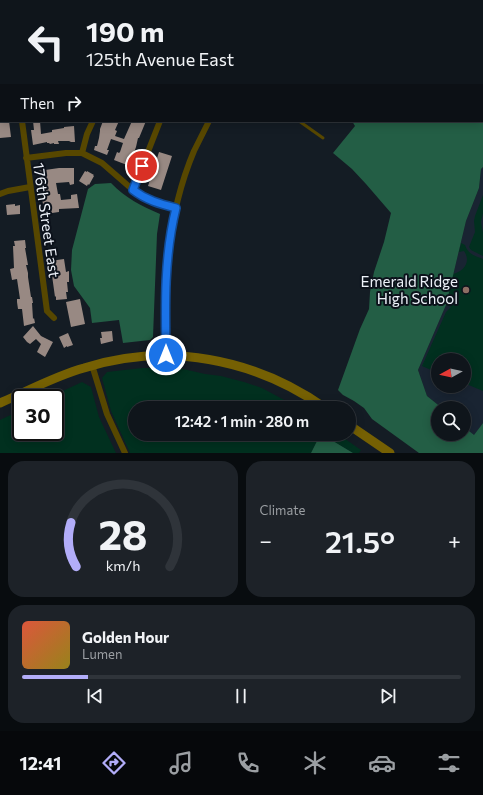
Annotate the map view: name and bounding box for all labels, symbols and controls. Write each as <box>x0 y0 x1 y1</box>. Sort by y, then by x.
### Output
text: 190 m <box>86 14 164 48</box>
icon: left <box>20 16 72 68</box>
text: 125th Avenue East <box>86 48 234 70</box>
icon: right <box>63 92 85 114</box>
text: Then <box>20 94 55 112</box>
pin <box>125 149 159 183</box>
icon: arrive <box>131 155 153 177</box>
street label: 176th Street East <box>30 161 64 279</box>
place label: Emerald Ridge High School <box>361 272 458 307</box>
marker: Emerald Ridge High School <box>461 285 471 295</box>
position arrow <box>145 334 187 376</box>
north arrow <box>431 353 471 393</box>
map controls <box>431 353 471 441</box>
speed limit sign: 30 <box>12 389 64 441</box>
button: search <box>431 401 471 441</box>
text: 12:42 · 1 min · 280 m <box>175 412 309 430</box>
text: Climate <box>260 502 305 518</box>
text: 28 <box>98 508 147 559</box>
text: 21.5° <box>325 522 395 559</box>
text: − <box>260 527 272 554</box>
text: + <box>448 527 461 554</box>
text: km/h <box>105 556 140 574</box>
text: Golden Hour <box>82 628 169 646</box>
text: Lumen <box>82 646 122 662</box>
icon: previous <box>84 685 106 707</box>
icon: pause <box>230 685 252 707</box>
icon: next <box>377 685 399 707</box>
icon: directions <box>100 749 128 777</box>
icon: music <box>167 749 195 777</box>
icon: phone <box>234 749 262 777</box>
icon: climate <box>301 749 329 777</box>
icon: car <box>368 749 396 777</box>
icon: filters <box>435 749 463 777</box>
text: 12:41 <box>20 752 61 774</box>

